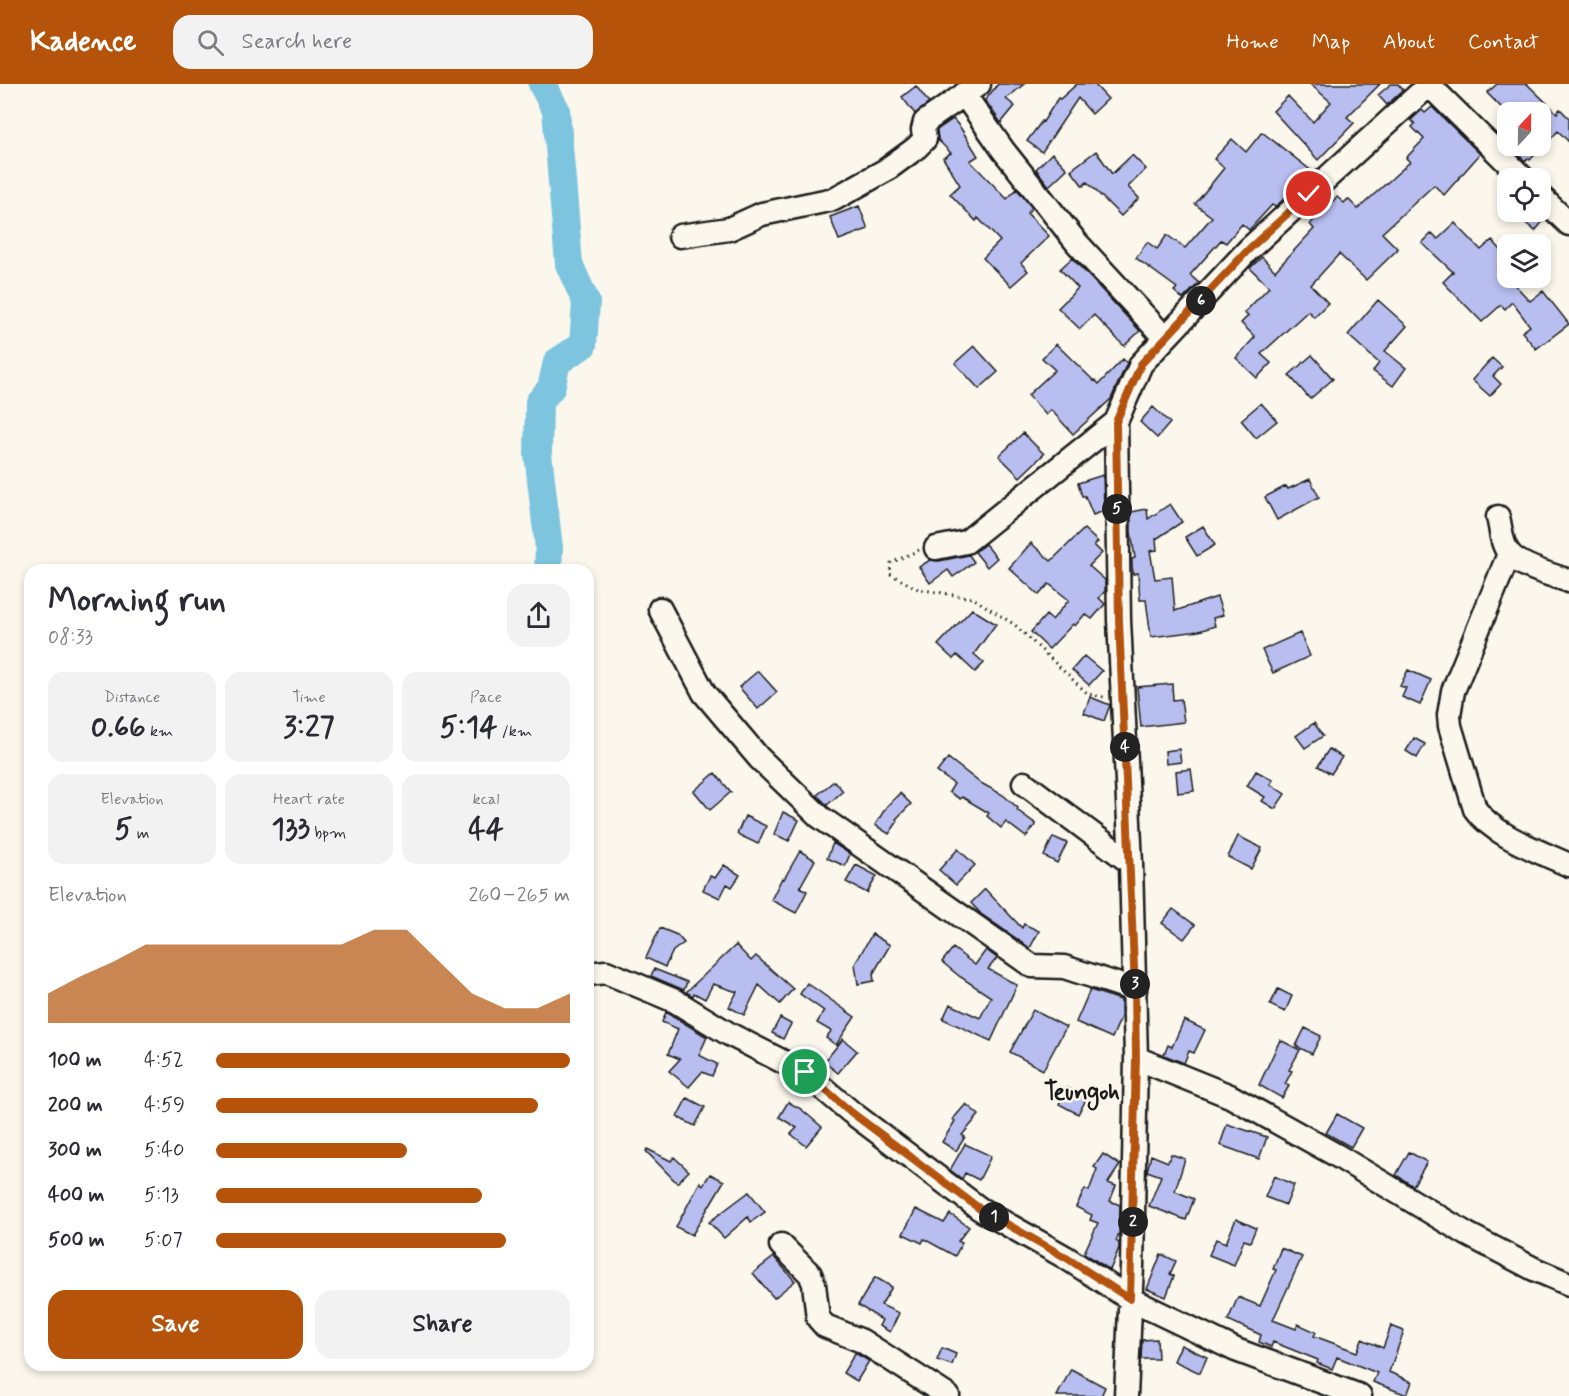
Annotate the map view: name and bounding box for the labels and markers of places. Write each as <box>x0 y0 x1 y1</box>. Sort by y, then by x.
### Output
pin <box>1283 168 1334 219</box>
pin: 6 <box>1186 286 1216 316</box>
pin: 5 <box>1102 494 1132 524</box>
pin: 4 <box>1110 732 1140 762</box>
pin: 3 <box>1120 969 1150 999</box>
pin <box>779 1046 830 1097</box>
pin: 1 <box>979 1202 1009 1232</box>
pin: 2 <box>1118 1207 1148 1237</box>

